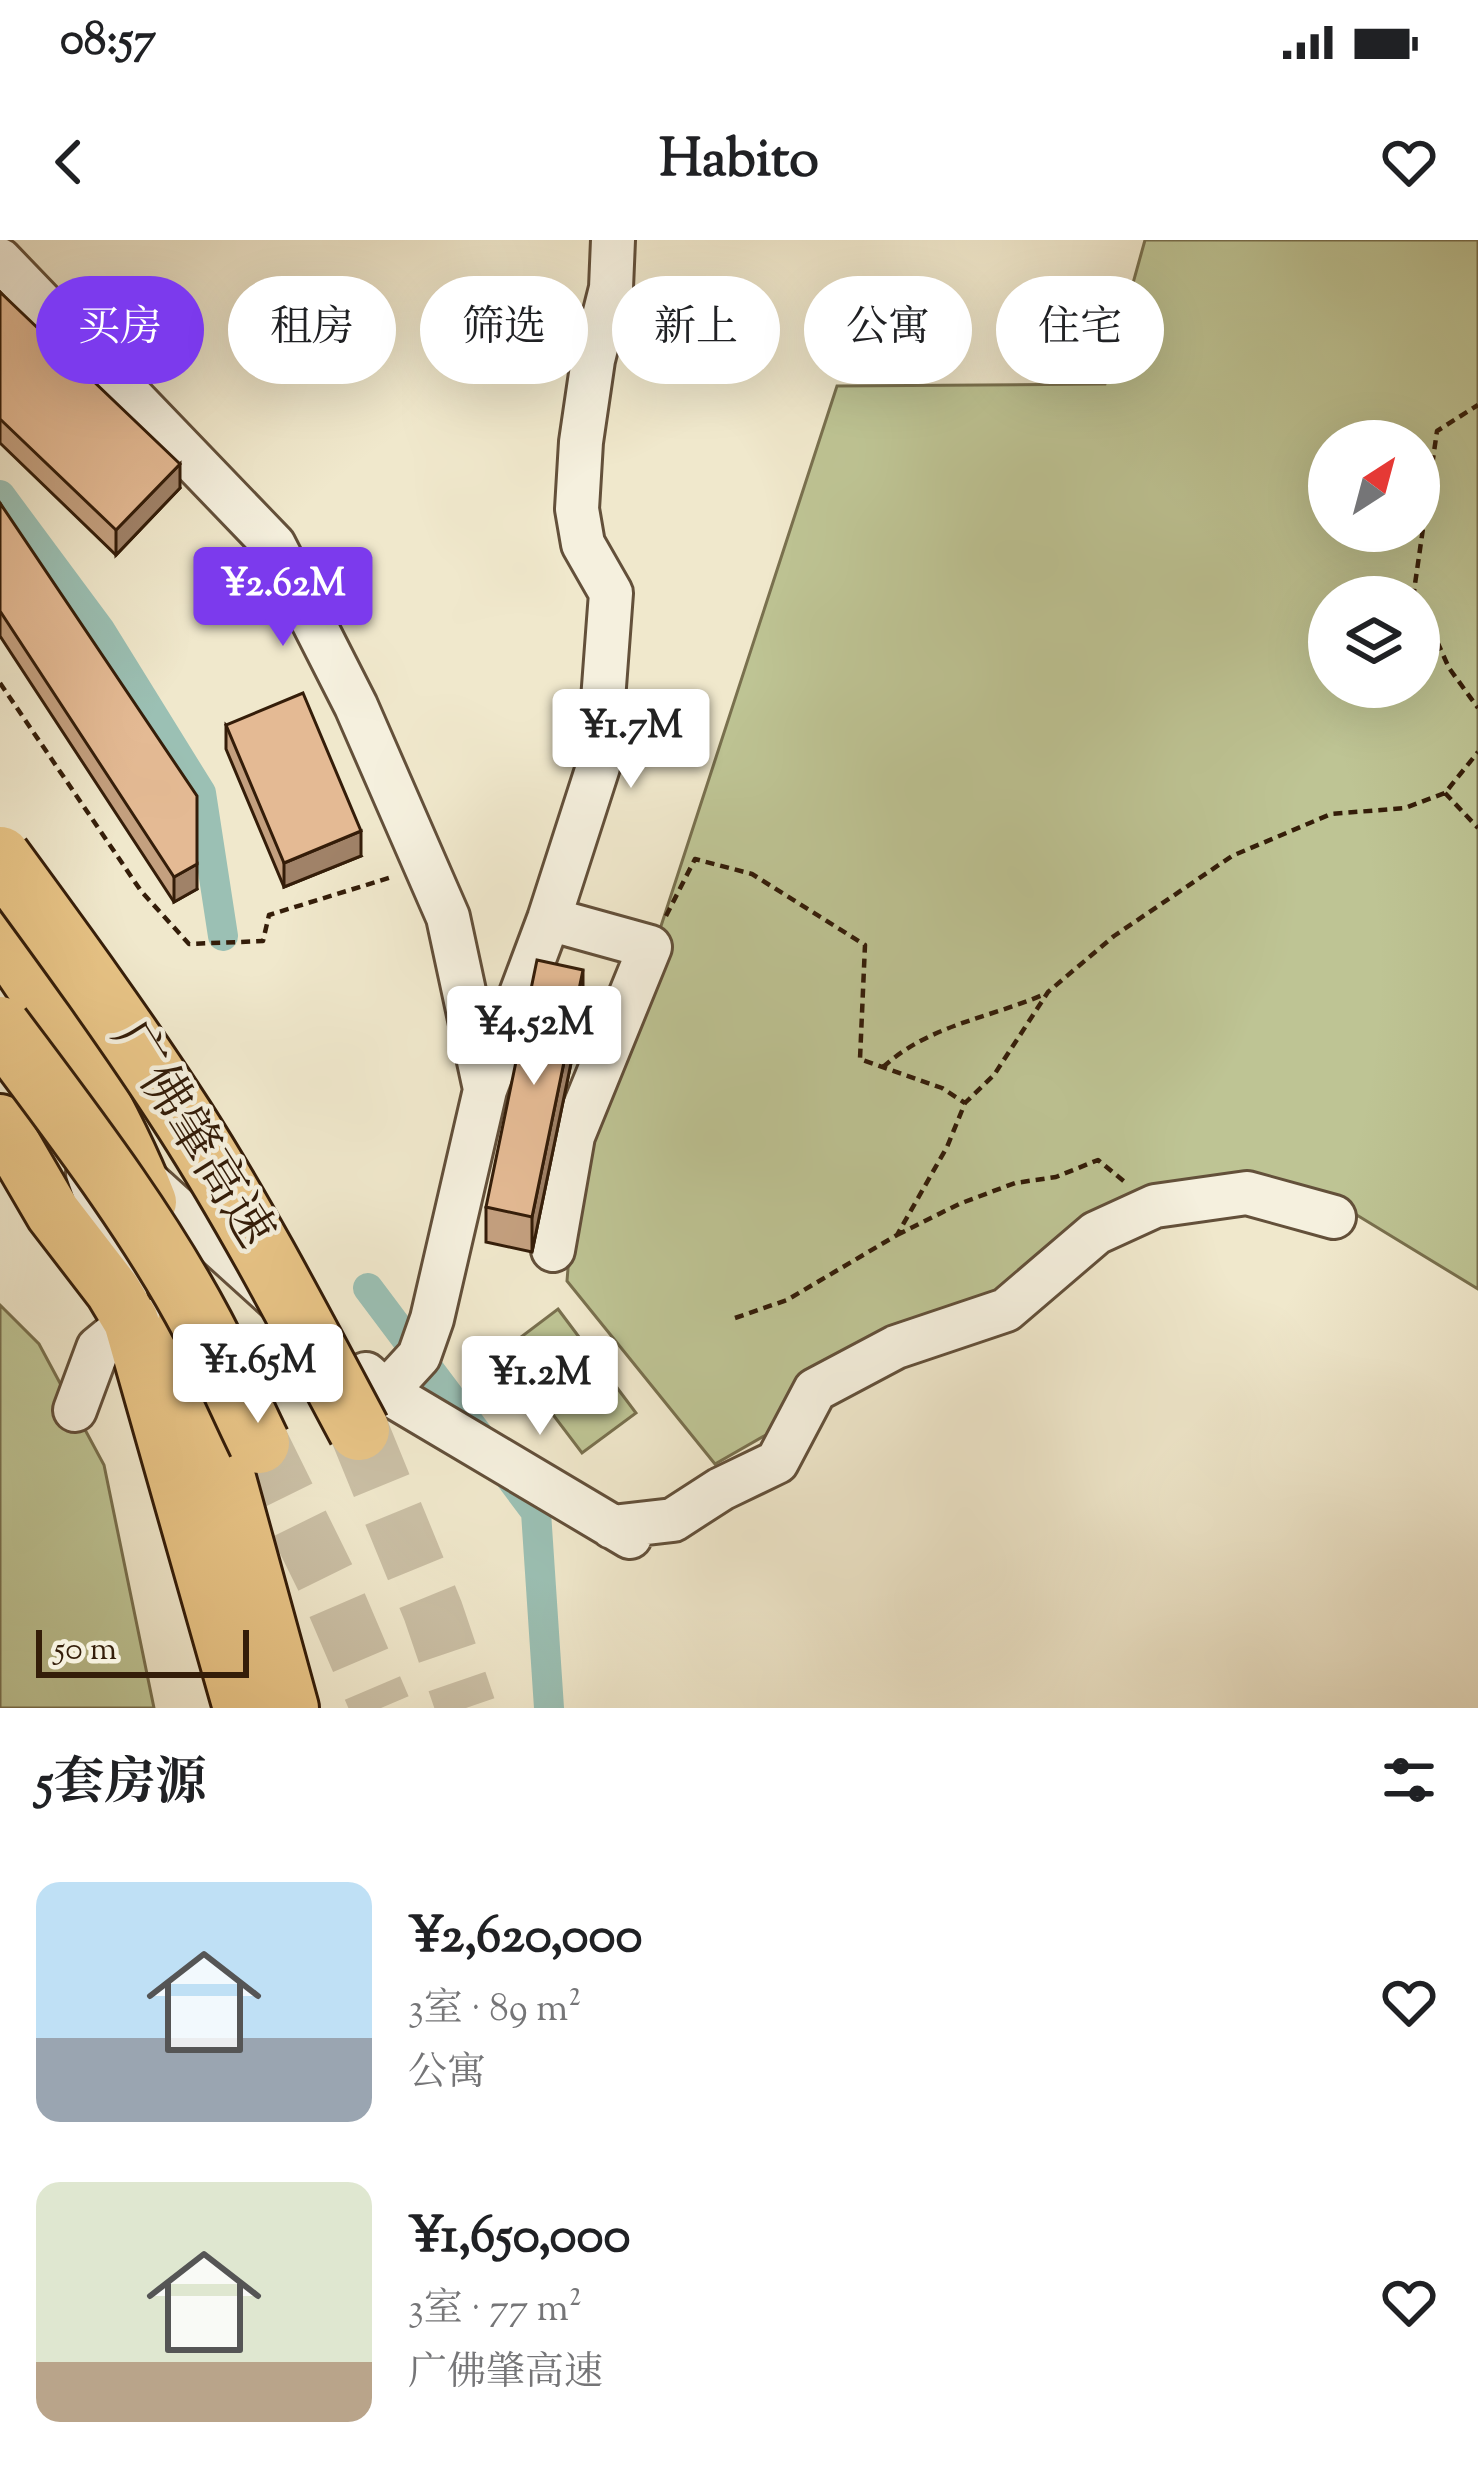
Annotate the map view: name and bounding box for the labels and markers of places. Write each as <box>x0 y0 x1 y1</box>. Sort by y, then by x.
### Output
pin: ¥2.62M <box>185 547 381 649</box>
pin: ¥1.7M <box>547 689 715 791</box>
pin: ¥4.52M <box>436 986 632 1088</box>
pin: ¥1.65M <box>160 1324 356 1426</box>
pin: ¥1.2M <box>456 1336 624 1438</box>

